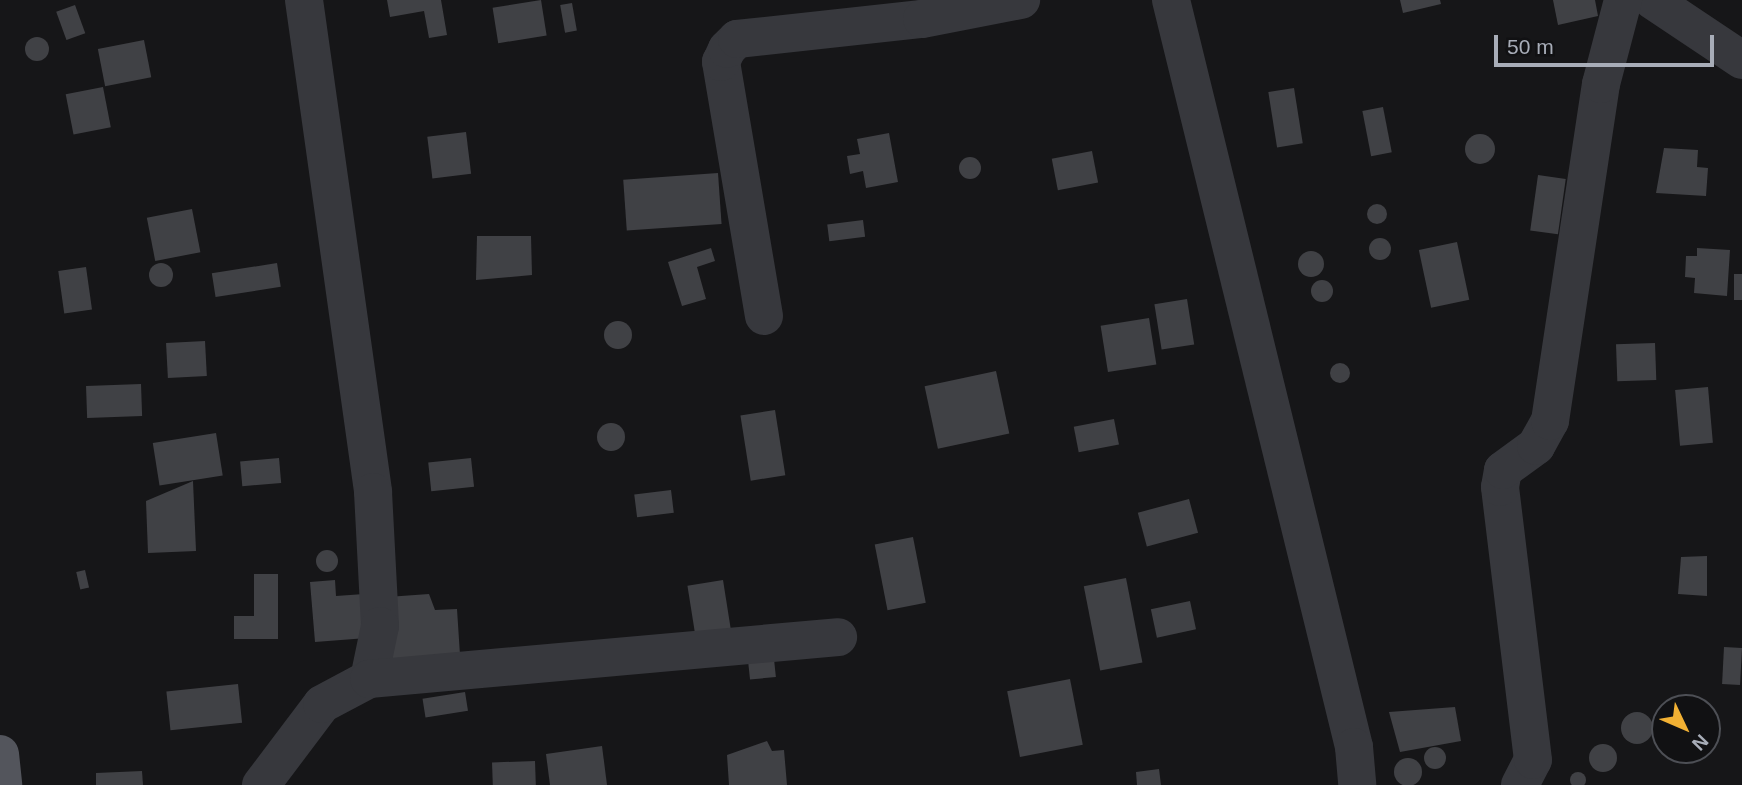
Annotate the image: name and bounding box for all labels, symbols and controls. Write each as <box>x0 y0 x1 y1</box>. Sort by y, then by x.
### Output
scale bar <box>1497 21 1718 65</box>
text: 50 m <box>1507 35 1554 58</box>
north arrow <box>1651 694 1721 764</box>
text: N <box>1688 730 1712 755</box>

